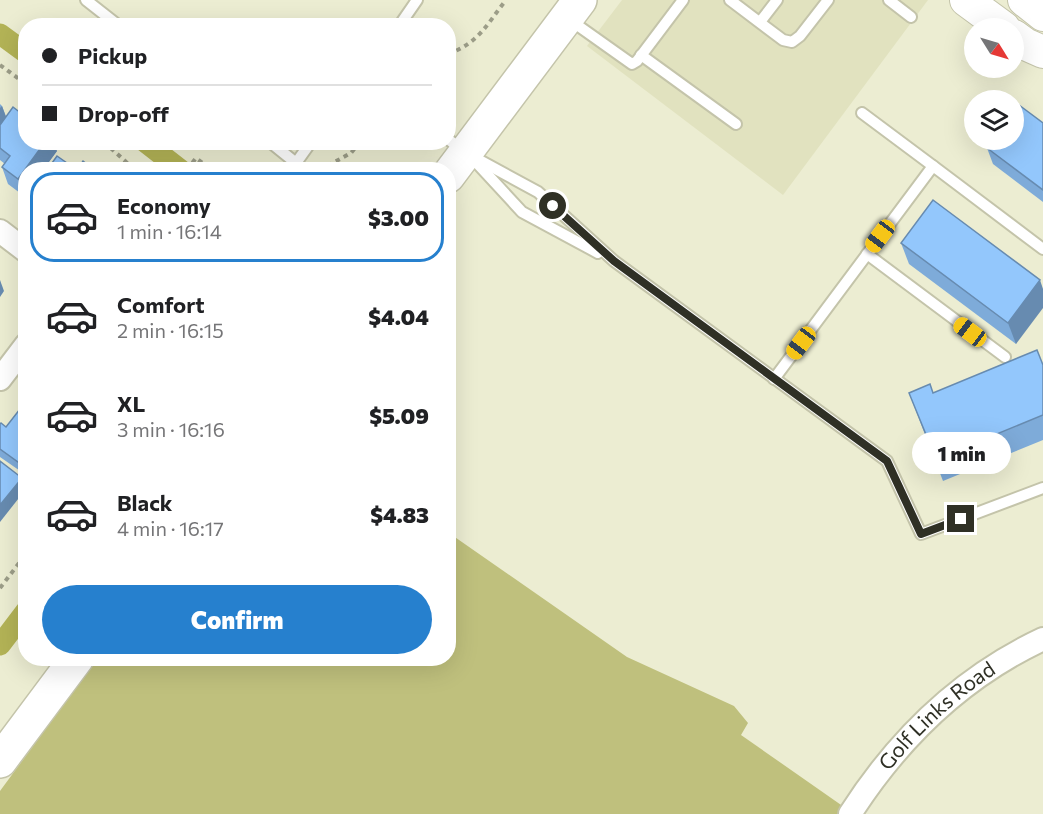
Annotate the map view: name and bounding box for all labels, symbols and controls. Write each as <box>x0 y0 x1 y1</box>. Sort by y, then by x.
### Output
north arrow <box>964 18 1024 78</box>
map controls <box>964 18 1024 150</box>
text: Pickup <box>78 42 147 69</box>
button: layers <box>964 90 1024 150</box>
text: Drop-off <box>78 100 169 127</box>
icon: car <box>45 190 99 244</box>
text: Economy <box>117 192 211 219</box>
route start <box>539 192 566 219</box>
text: $3.00 <box>368 204 429 231</box>
car <box>862 216 898 256</box>
text: 1 min · 16:14 <box>117 219 222 243</box>
icon: car <box>45 289 99 343</box>
text: Comfort <box>117 291 205 318</box>
text: $4.04 <box>368 303 429 330</box>
car <box>950 314 990 350</box>
text: 2 min · 16:15 <box>117 318 224 342</box>
car <box>783 323 819 363</box>
icon: car <box>45 388 99 442</box>
text: XL <box>117 390 145 417</box>
text: $5.09 <box>369 402 429 429</box>
text: 3 min · 16:16 <box>117 417 225 441</box>
callout: 1 min <box>912 432 1010 474</box>
text: 1 min <box>937 441 986 465</box>
icon: car <box>45 487 99 541</box>
text: Black <box>117 489 172 516</box>
text: $4.83 <box>370 501 429 528</box>
route end <box>947 505 974 532</box>
text: 4 min · 16:17 <box>117 516 224 540</box>
button: Confirm <box>42 585 432 654</box>
street label: Golf Links Road <box>873 655 999 774</box>

